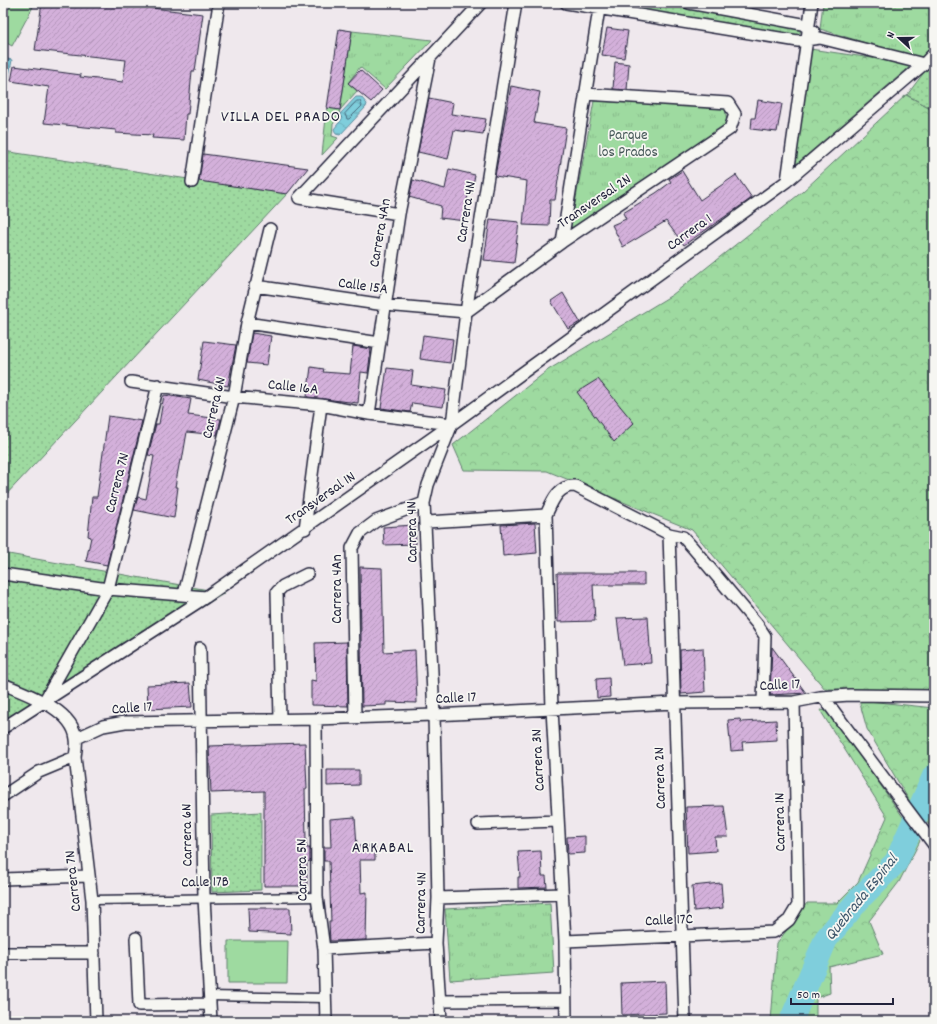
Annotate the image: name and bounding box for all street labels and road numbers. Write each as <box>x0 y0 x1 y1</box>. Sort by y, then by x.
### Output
street label: Transversal 2N <box>554 169 636 235</box>
street label: Carrera 4N <box>451 180 483 244</box>
street label: Carrera 4An <box>364 197 398 269</box>
street label: Carrera 1 <box>663 209 717 257</box>
street label: Calle 15A <box>337 273 389 301</box>
street label: Calle 16A <box>267 374 319 402</box>
street label: Carrera 6N <box>197 375 233 441</box>
street label: Carrera 7N <box>100 451 136 515</box>
street label: Transversal 1N <box>281 467 361 531</box>
street label: Carrera 4N <box>401 501 425 563</box>
street label: Carrera 4An <box>327 554 349 624</box>
street label: Calle 17 <box>759 674 801 698</box>
street label: Calle 17 <box>435 687 477 711</box>
street label: Calle 17 <box>111 697 153 721</box>
street label: Carrera 3N <box>526 728 552 792</box>
street label: Carrera 2N <box>649 747 673 809</box>
street label: Carrera 1N <box>769 792 793 852</box>
street label: Carrera 6N <box>176 803 200 867</box>
street label: Carrera 5N <box>291 839 315 901</box>
street label: Carrera 7N <box>60 849 88 913</box>
street label: Calle 17B <box>181 872 229 894</box>
street label: Carrera 4N <box>410 872 434 934</box>
street label: Calle 17C <box>644 909 694 933</box>

